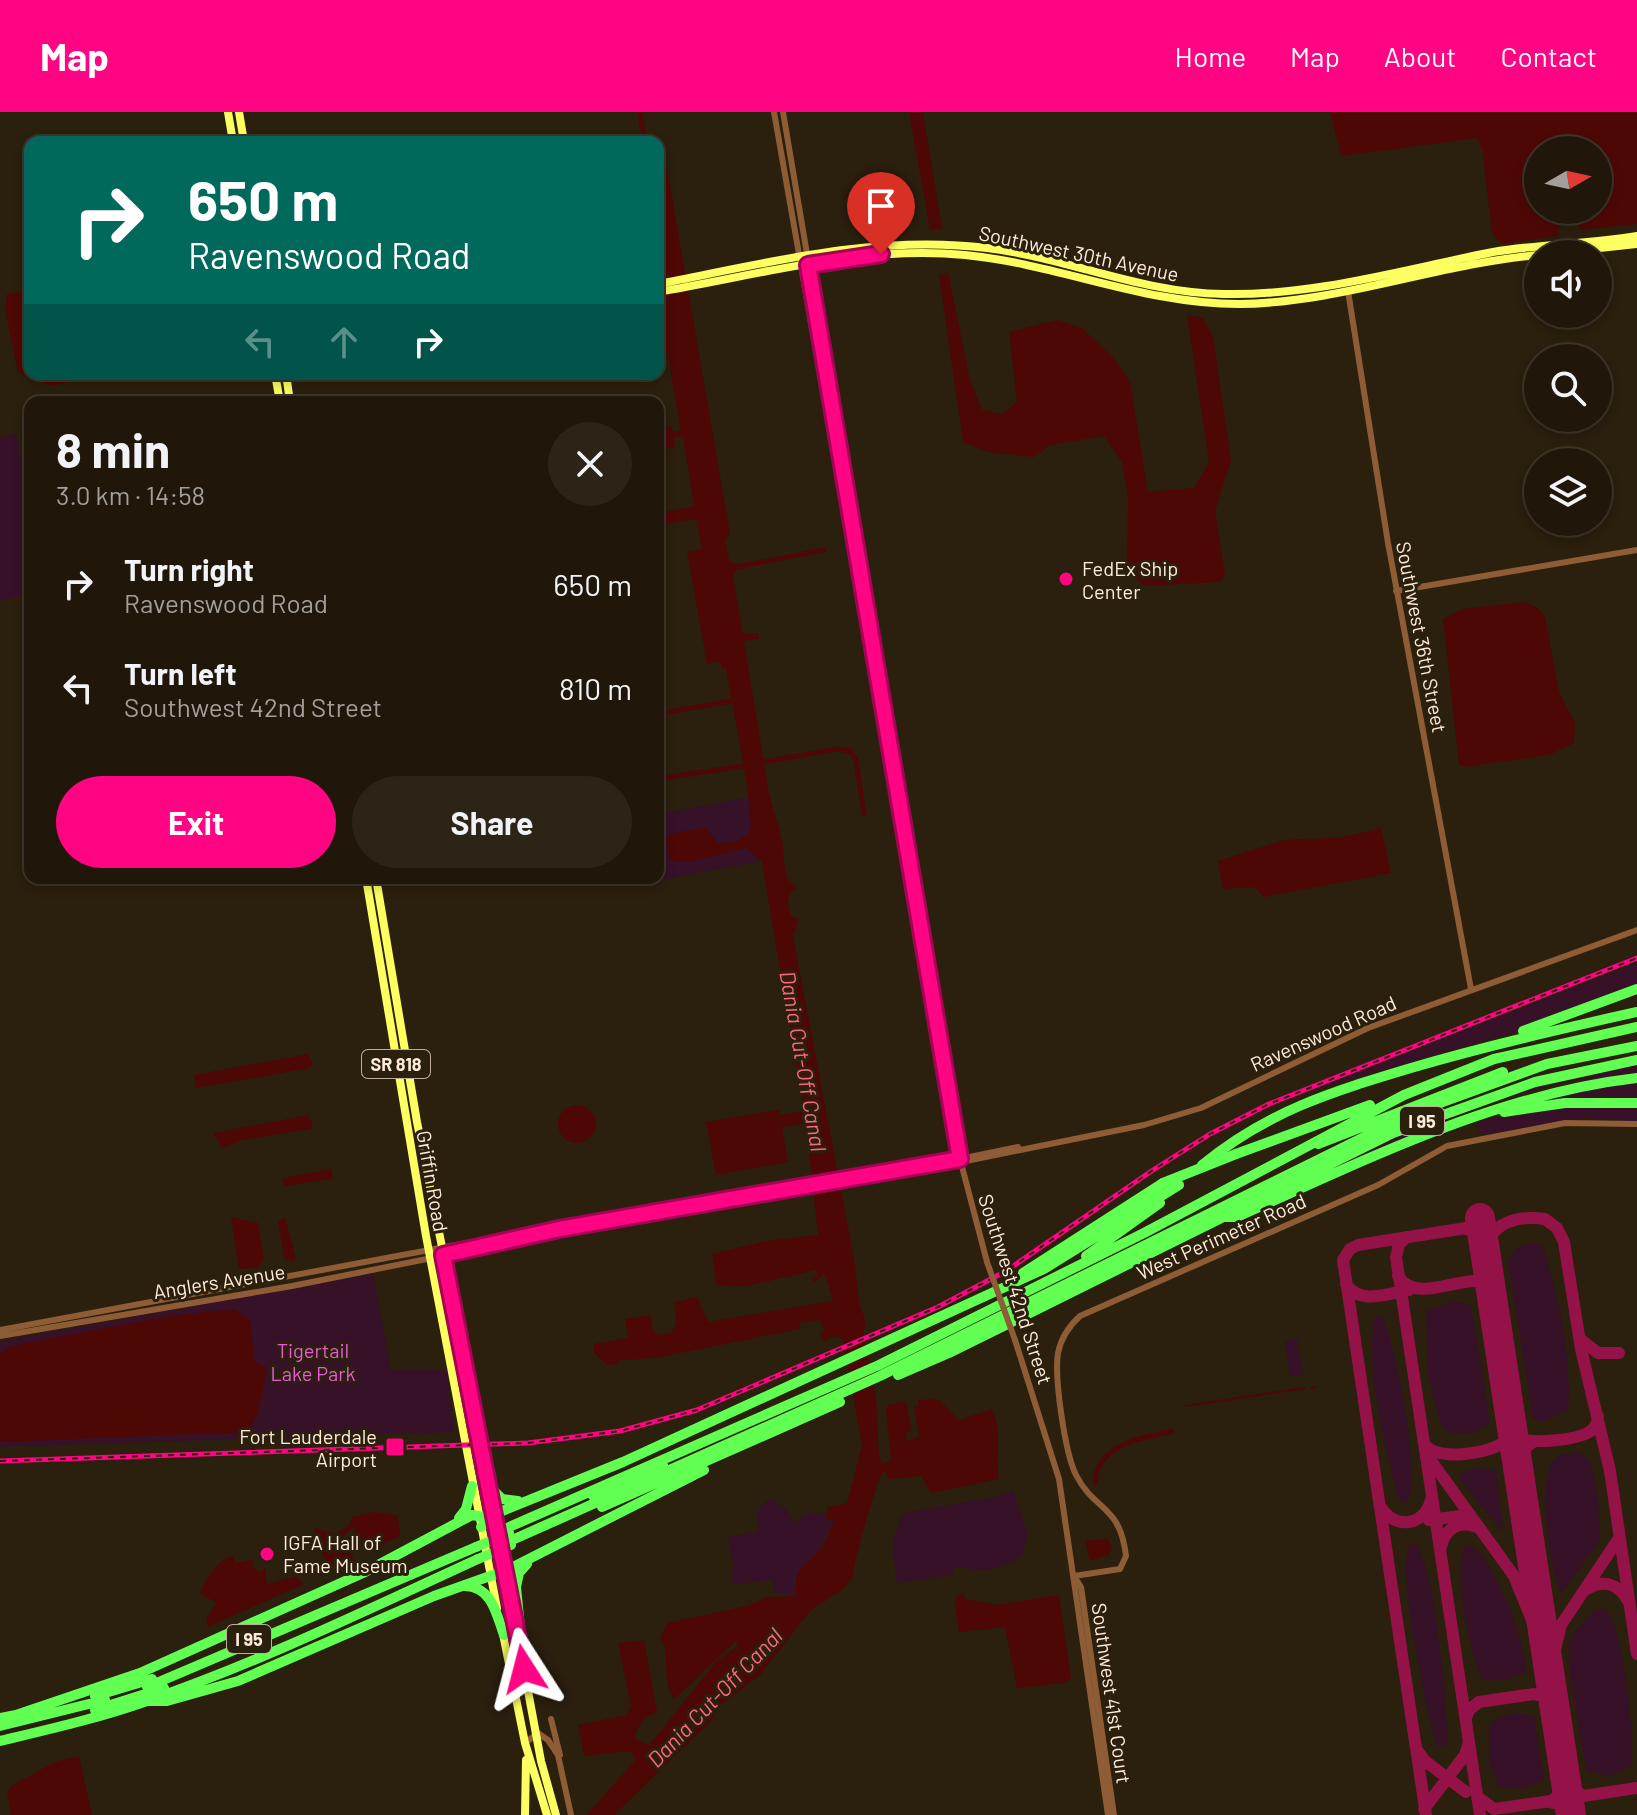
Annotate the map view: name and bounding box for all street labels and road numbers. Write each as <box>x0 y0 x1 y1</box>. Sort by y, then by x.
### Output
street label: Southwest 30th Avenue <box>977 220 1181 286</box>
street label: Southwest 36th Street <box>1392 540 1452 734</box>
street label: Ravenswood Road <box>1246 990 1400 1076</box>
road number: SR 818 <box>362 1050 430 1078</box>
road number: I 95 <box>1400 1107 1444 1135</box>
street label: Griffin Road <box>412 1128 454 1234</box>
street label: West Perimeter Road <box>1133 1188 1309 1284</box>
street label: Southwest 42nd Street <box>974 1191 1058 1387</box>
street label: Anglers Avenue <box>151 1259 287 1303</box>
street label: Southwest 41st Court <box>1087 1601 1137 1785</box>
road number: I 95 <box>227 1625 271 1653</box>

